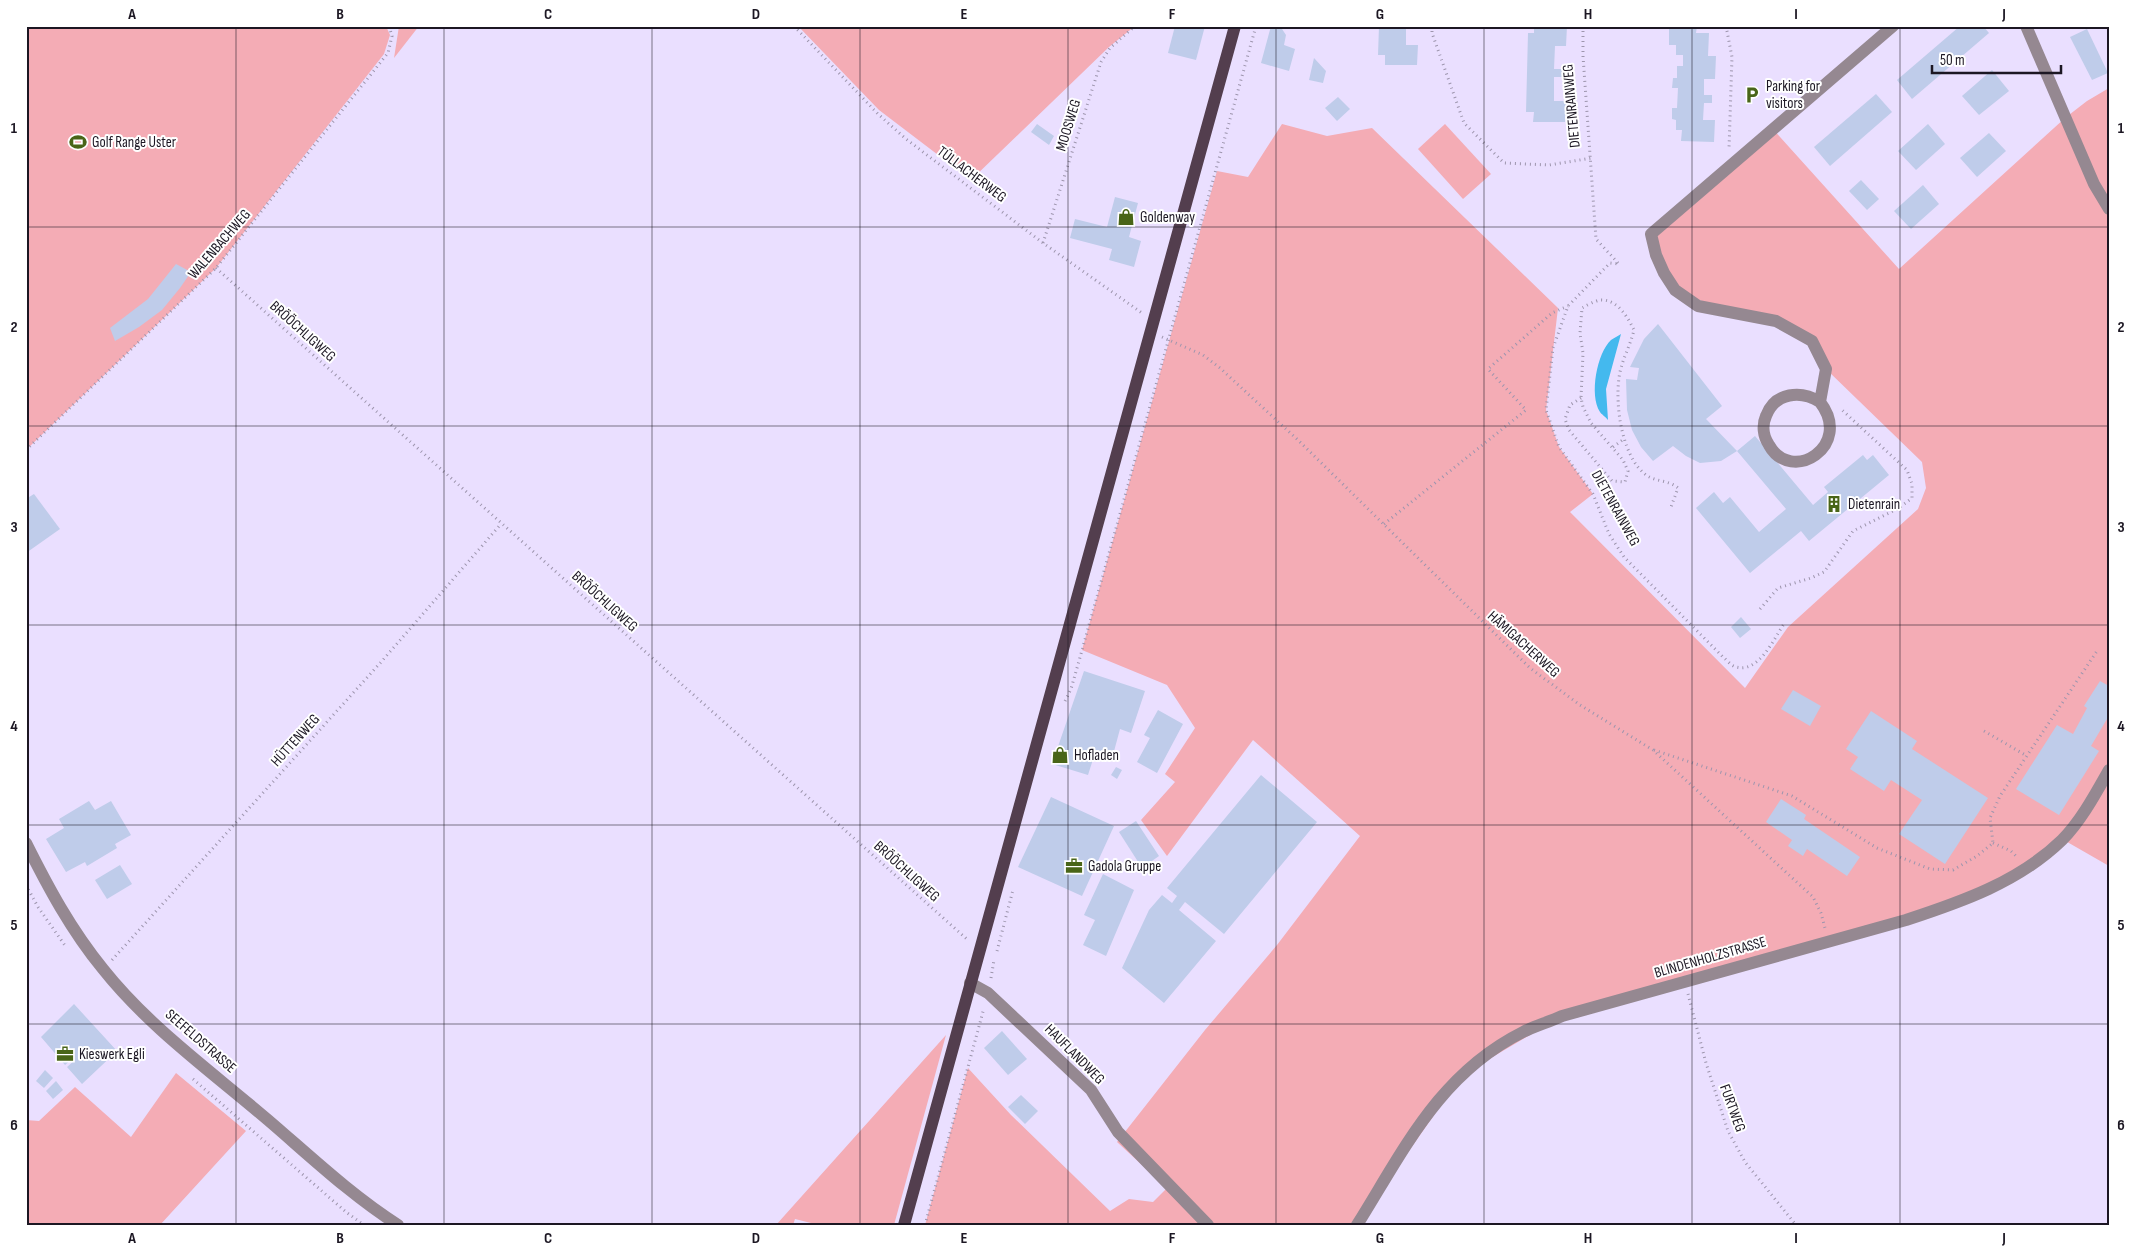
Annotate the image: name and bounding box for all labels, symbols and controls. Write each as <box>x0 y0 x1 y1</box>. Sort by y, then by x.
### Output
text: A <box>127 5 136 24</box>
text: B <box>336 5 344 24</box>
text: C <box>544 5 552 24</box>
text: D <box>752 5 760 24</box>
text: E <box>961 5 968 24</box>
text: F <box>1169 5 1176 24</box>
text: G <box>1376 5 1384 24</box>
text: H <box>1584 5 1592 24</box>
text: I <box>1794 5 1798 24</box>
text: J <box>2001 5 2006 24</box>
scale bar <box>1932 42 2061 74</box>
text: 50 m <box>1940 51 1965 70</box>
street label: DIETENRAINWEG <box>1558 63 1585 148</box>
place label: Parking for visitors <box>1766 77 1821 113</box>
parking icon: Parking for visitors <box>1742 85 1762 105</box>
street label: MOOSWEG <box>1052 97 1085 153</box>
text: 1 <box>11 119 18 138</box>
text: 1 <box>2118 119 2125 138</box>
sports icon: Golf Range Uster <box>68 132 88 152</box>
place label: Golf Range Uster <box>92 133 177 152</box>
street label: TÜLLACHERWEG <box>933 142 1010 207</box>
street label: WALENBACHWEG <box>184 206 255 283</box>
shop icon: Goldenway <box>1116 207 1136 227</box>
place label: Goldenway <box>1140 208 1195 227</box>
street label: BRÖÖCHLIGWEG <box>266 297 340 366</box>
text: 2 <box>10 318 18 337</box>
text: 2 <box>2117 318 2125 337</box>
street label: DIETENRAINWEG <box>1587 467 1644 549</box>
building icon: Dietenrain <box>1824 494 1844 514</box>
place label: Dietenrain <box>1848 495 1900 514</box>
text: 3 <box>10 518 18 537</box>
text: 3 <box>2117 518 2125 537</box>
street label: BRÖÖCHLIGWEG <box>568 567 642 636</box>
street label: HÄMIGACHERWEG <box>1484 607 1564 682</box>
street label: HÜTTENWEG <box>267 710 324 771</box>
text: 4 <box>10 717 18 736</box>
text: 4 <box>2117 717 2125 736</box>
shop icon: Hofladen <box>1050 745 1070 765</box>
place label: Hofladen <box>1074 746 1119 765</box>
street label: BRÖÖCHLIGWEG <box>870 837 944 906</box>
office icon: Gadola Gruppe <box>1064 856 1084 876</box>
place label: Gadola Gruppe <box>1088 857 1161 876</box>
text: 5 <box>10 916 18 935</box>
text: 5 <box>2117 916 2125 935</box>
street label: BLINDENHOLZSTRASSE <box>1652 932 1768 983</box>
street label: SEEFELDSTRASSE <box>161 1005 240 1077</box>
street label: HAUFLANDWEG <box>1040 1020 1109 1089</box>
office icon: Kieswerk Egli <box>55 1044 75 1064</box>
place label: Kieswerk Egli <box>79 1045 145 1064</box>
street label: FURTWEG <box>1715 1082 1750 1135</box>
text: 6 <box>10 1116 18 1135</box>
text: 6 <box>2117 1116 2125 1135</box>
text: A <box>127 1229 136 1248</box>
text: B <box>336 1229 344 1248</box>
text: C <box>544 1229 552 1248</box>
text: D <box>752 1229 760 1248</box>
text: E <box>961 1229 968 1248</box>
text: F <box>1169 1229 1176 1248</box>
text: G <box>1376 1229 1384 1248</box>
text: H <box>1584 1229 1592 1248</box>
text: I <box>1794 1229 1798 1248</box>
text: J <box>2001 1229 2006 1248</box>

